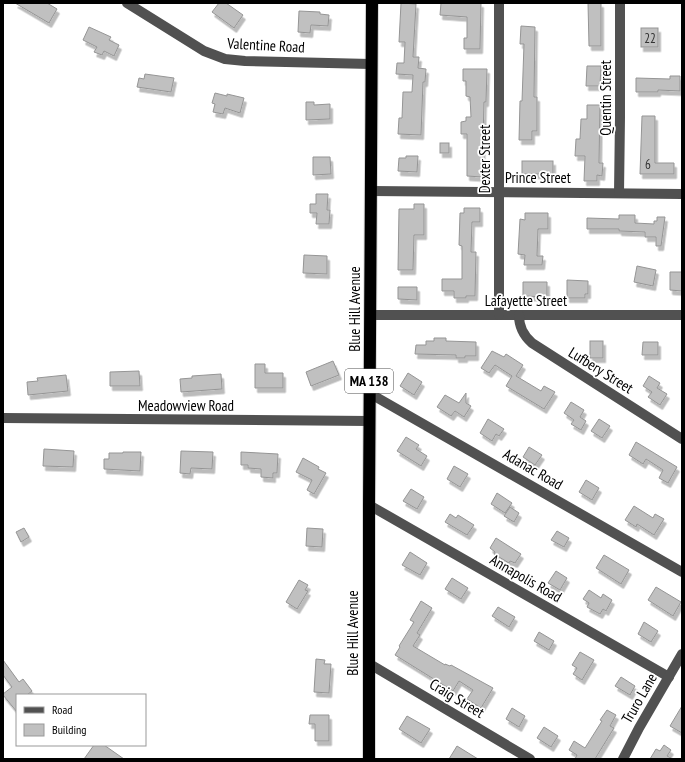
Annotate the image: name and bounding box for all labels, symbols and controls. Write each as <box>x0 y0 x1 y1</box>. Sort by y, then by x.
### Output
house number: 22 <box>644 30 656 47</box>
street label: Valentine Road <box>226 33 305 57</box>
street label: Quentin Street <box>596 60 615 136</box>
street label: Dexter Street <box>475 125 494 193</box>
house number: 6 <box>645 156 651 173</box>
street label: Prince Street <box>505 168 571 187</box>
street label: Blue Hill Avenue <box>345 266 364 352</box>
street label: Lafayette Street <box>485 291 567 310</box>
street label: Lufbery Street <box>565 343 637 397</box>
road number: MA 138 <box>345 369 393 393</box>
street label: Meadowview Road <box>138 396 234 415</box>
street label: Adanac Road <box>500 444 566 494</box>
street label: Annapolis Road <box>487 550 565 606</box>
street label: Blue Hill Avenue <box>343 590 362 676</box>
street label: Truro Lane <box>617 670 661 726</box>
street label: Craig Street <box>426 674 488 722</box>
legend <box>16 694 146 746</box>
text: Road <box>52 702 72 717</box>
text: Building <box>52 722 87 737</box>

